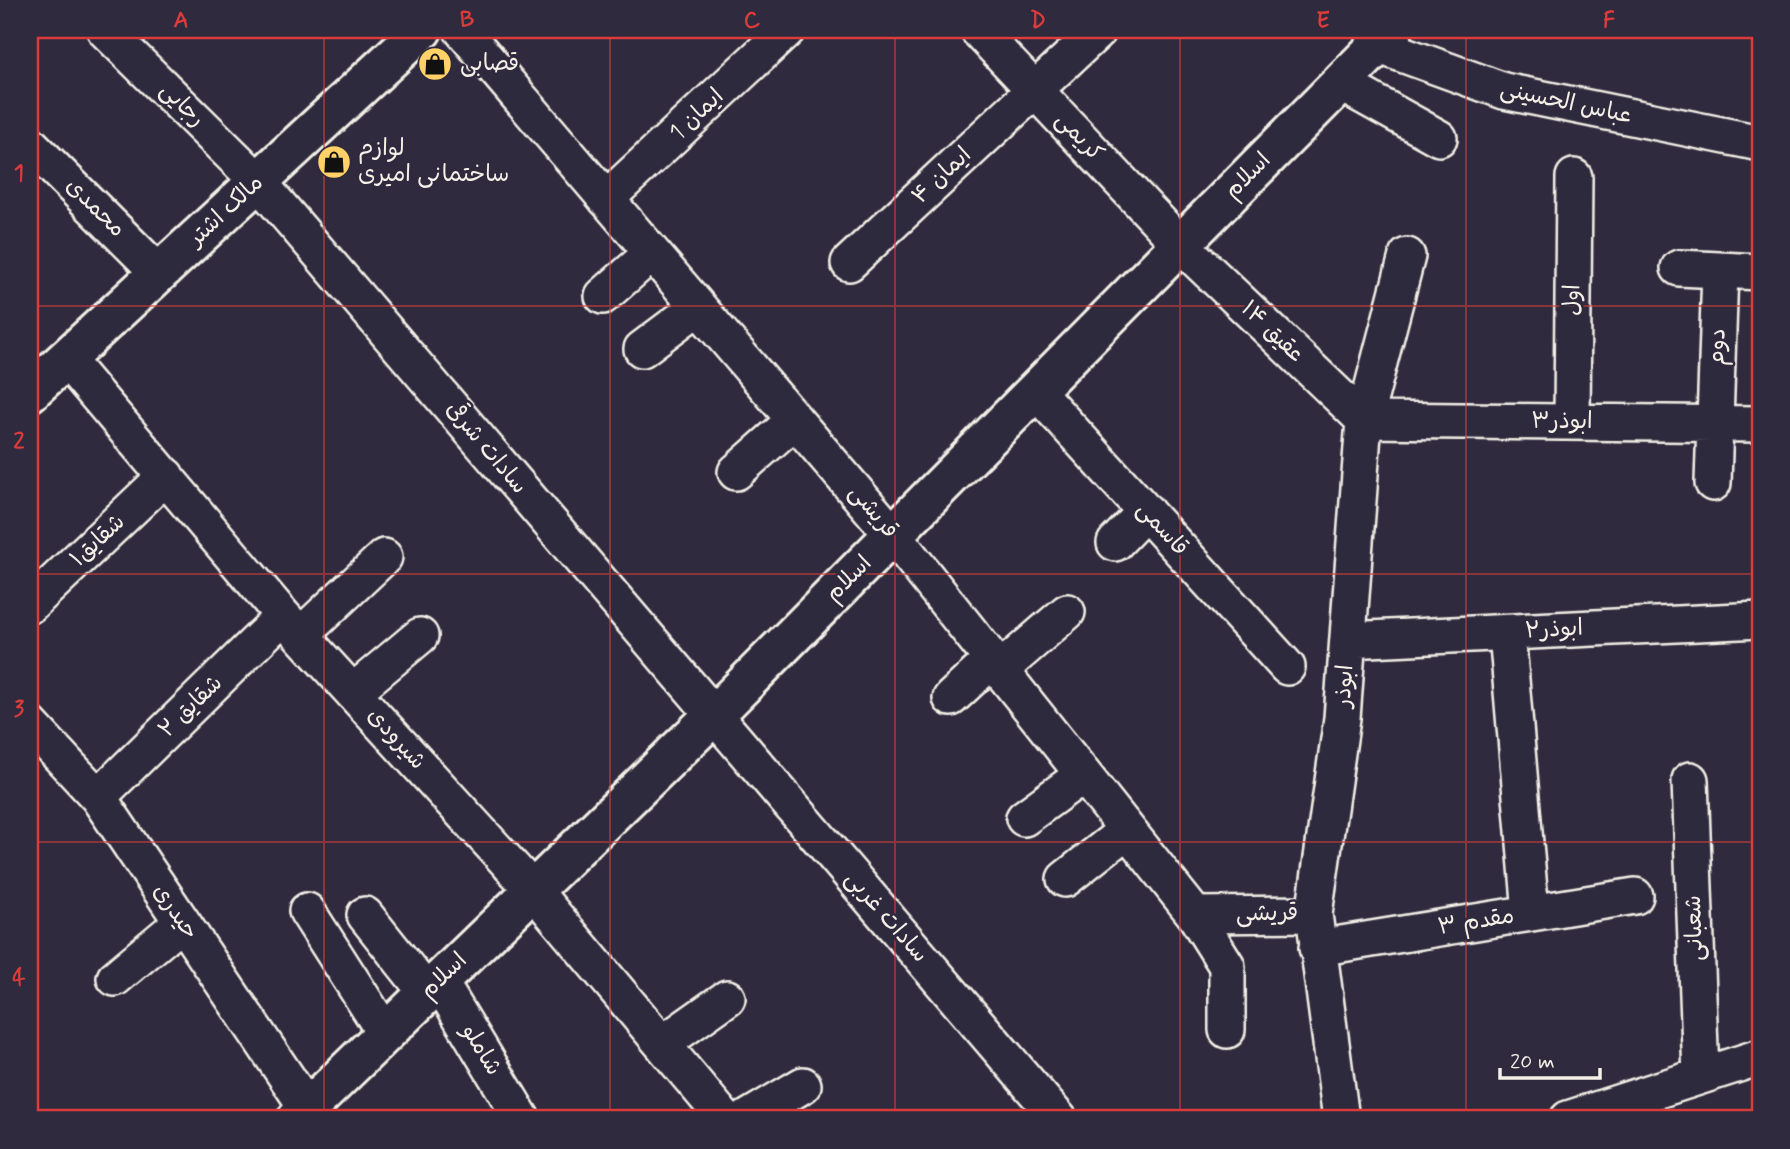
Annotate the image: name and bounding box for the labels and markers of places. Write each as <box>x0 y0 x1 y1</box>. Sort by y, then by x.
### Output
shop icon: قصابی <box>416 45 454 83</box>
place label: قصابی <box>460 49 519 79</box>
place label: لوازم ساختمانی امیری <box>358 134 509 190</box>
shop icon: لوازم ساختمانی امیری <box>315 143 353 181</box>

